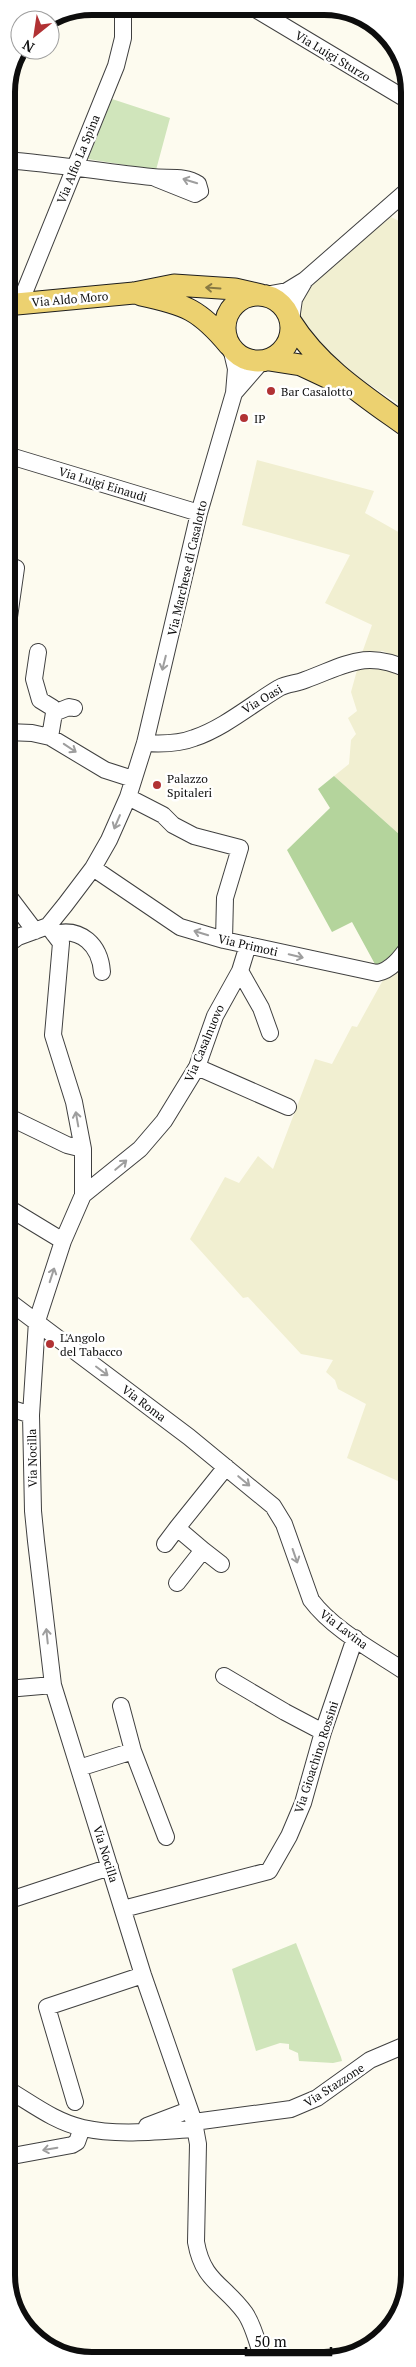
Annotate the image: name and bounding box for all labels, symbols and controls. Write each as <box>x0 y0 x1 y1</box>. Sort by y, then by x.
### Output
north arrow <box>10 10 60 60</box>
street label: Via Luigi Sturzo <box>293 28 374 85</box>
text: N <box>19 36 38 58</box>
street label: Via Alfio La Spina <box>53 112 103 206</box>
one-way arrow <box>182 176 198 186</box>
one-way arrow <box>205 283 221 292</box>
street label: Via Aldo Moro <box>31 288 109 310</box>
place label: Bar Casalotto <box>281 384 353 399</box>
marker: Bar Casalotto <box>265 385 277 397</box>
place label: IP <box>254 411 265 426</box>
marker: IP <box>238 412 250 424</box>
street label: Via Luigi Einaudi <box>57 463 149 505</box>
street label: Via Marchese di Casalotto <box>164 498 210 637</box>
one-way arrow <box>159 655 168 671</box>
street label: Via Oasi <box>239 681 285 717</box>
one-way arrow <box>62 743 76 753</box>
place label: Palazzo Spitaleri <box>167 771 213 800</box>
marker: Palazzo Spitaleri <box>151 779 163 791</box>
one-way arrow <box>111 814 121 829</box>
one-way arrow <box>193 928 209 938</box>
street label: Via Primoti <box>217 931 280 959</box>
one-way arrow <box>287 952 303 961</box>
street label: Via Casalnuovo <box>181 1002 227 1084</box>
one-way arrow <box>72 1111 82 1127</box>
one-way arrow <box>114 1159 127 1170</box>
one-way arrow <box>48 1268 57 1283</box>
place label: L'Angolo del Tabacco <box>60 1330 123 1359</box>
marker: L'Angolo del Tabacco <box>44 1338 56 1350</box>
one-way arrow <box>95 1366 109 1376</box>
street label: Via Roma <box>119 1382 169 1424</box>
street label: Via Nocilla <box>24 1429 40 1487</box>
one-way arrow <box>237 1476 250 1487</box>
one-way arrow <box>291 1548 300 1563</box>
street label: Via Lavina <box>317 1606 371 1652</box>
one-way arrow <box>42 1629 52 1645</box>
street label: Via Gioachino Rossini <box>291 1699 341 1815</box>
street label: Via Nocilla <box>90 1824 122 1884</box>
street label: Via Stazzone <box>301 2060 367 2110</box>
one-way arrow <box>42 2145 58 2154</box>
scale bar <box>246 2324 331 2356</box>
text: 50 m <box>254 2331 287 2351</box>

